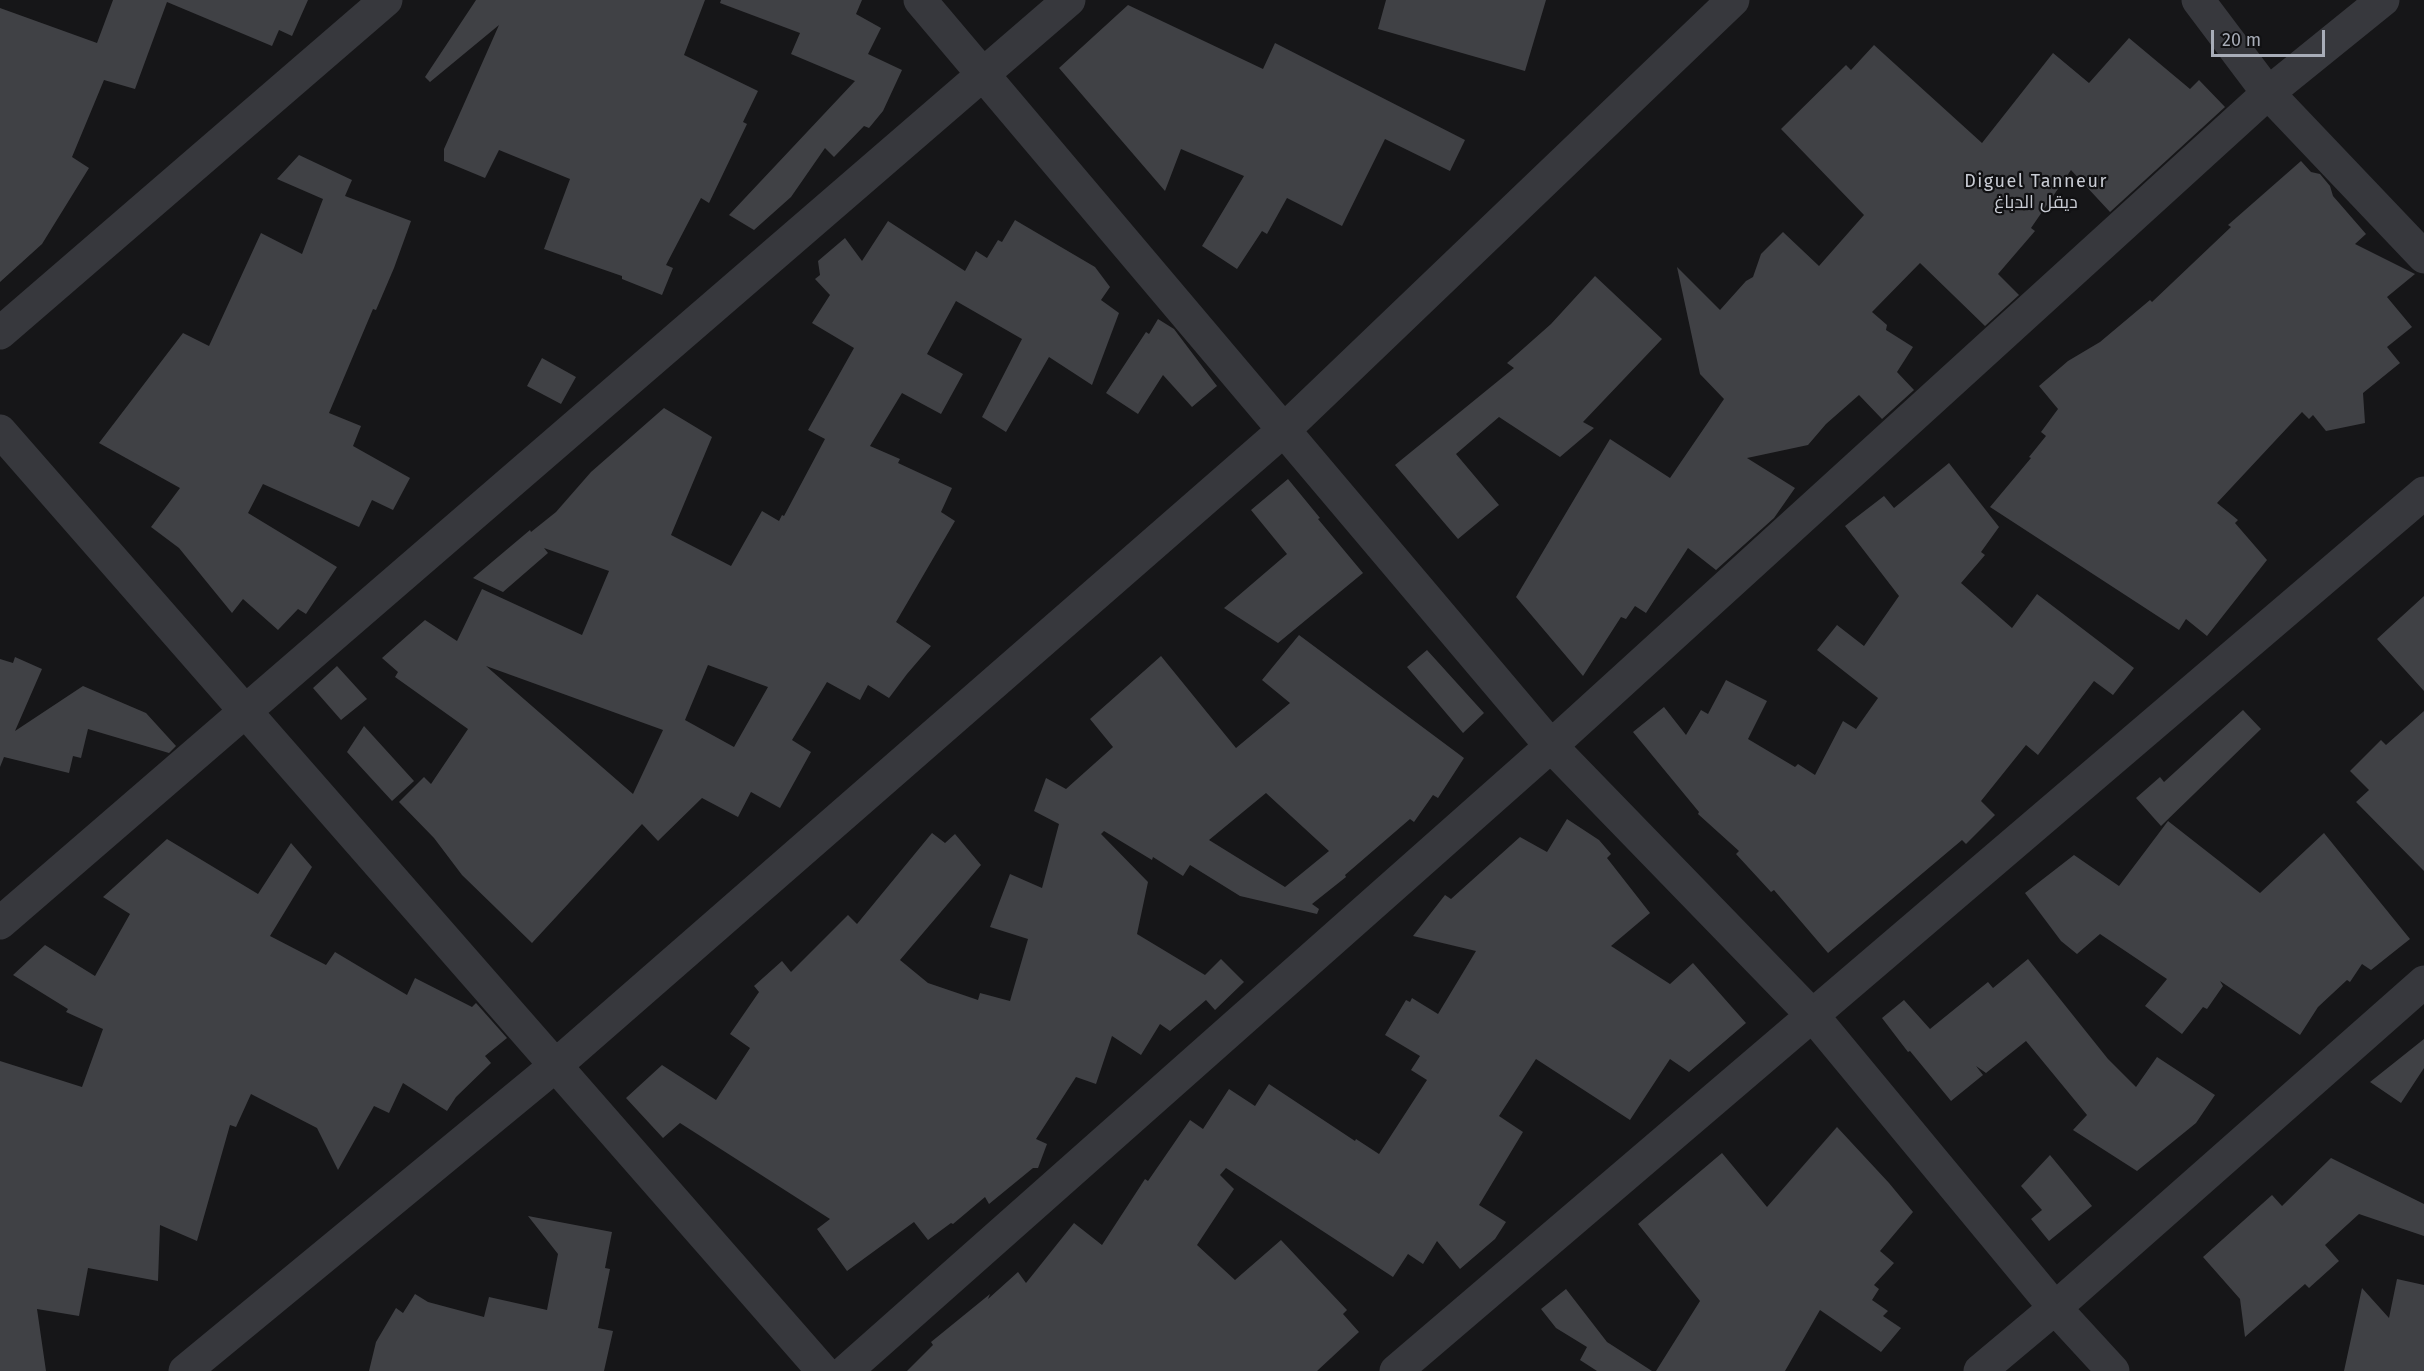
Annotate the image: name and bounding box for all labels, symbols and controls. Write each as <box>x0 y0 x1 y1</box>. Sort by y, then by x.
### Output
scale bar <box>2214 18 2328 56</box>
text: 20 m <box>2222 29 2261 51</box>
district label: Diguel Tanneur ديقل الدباغ <box>1964 171 2108 213</box>

